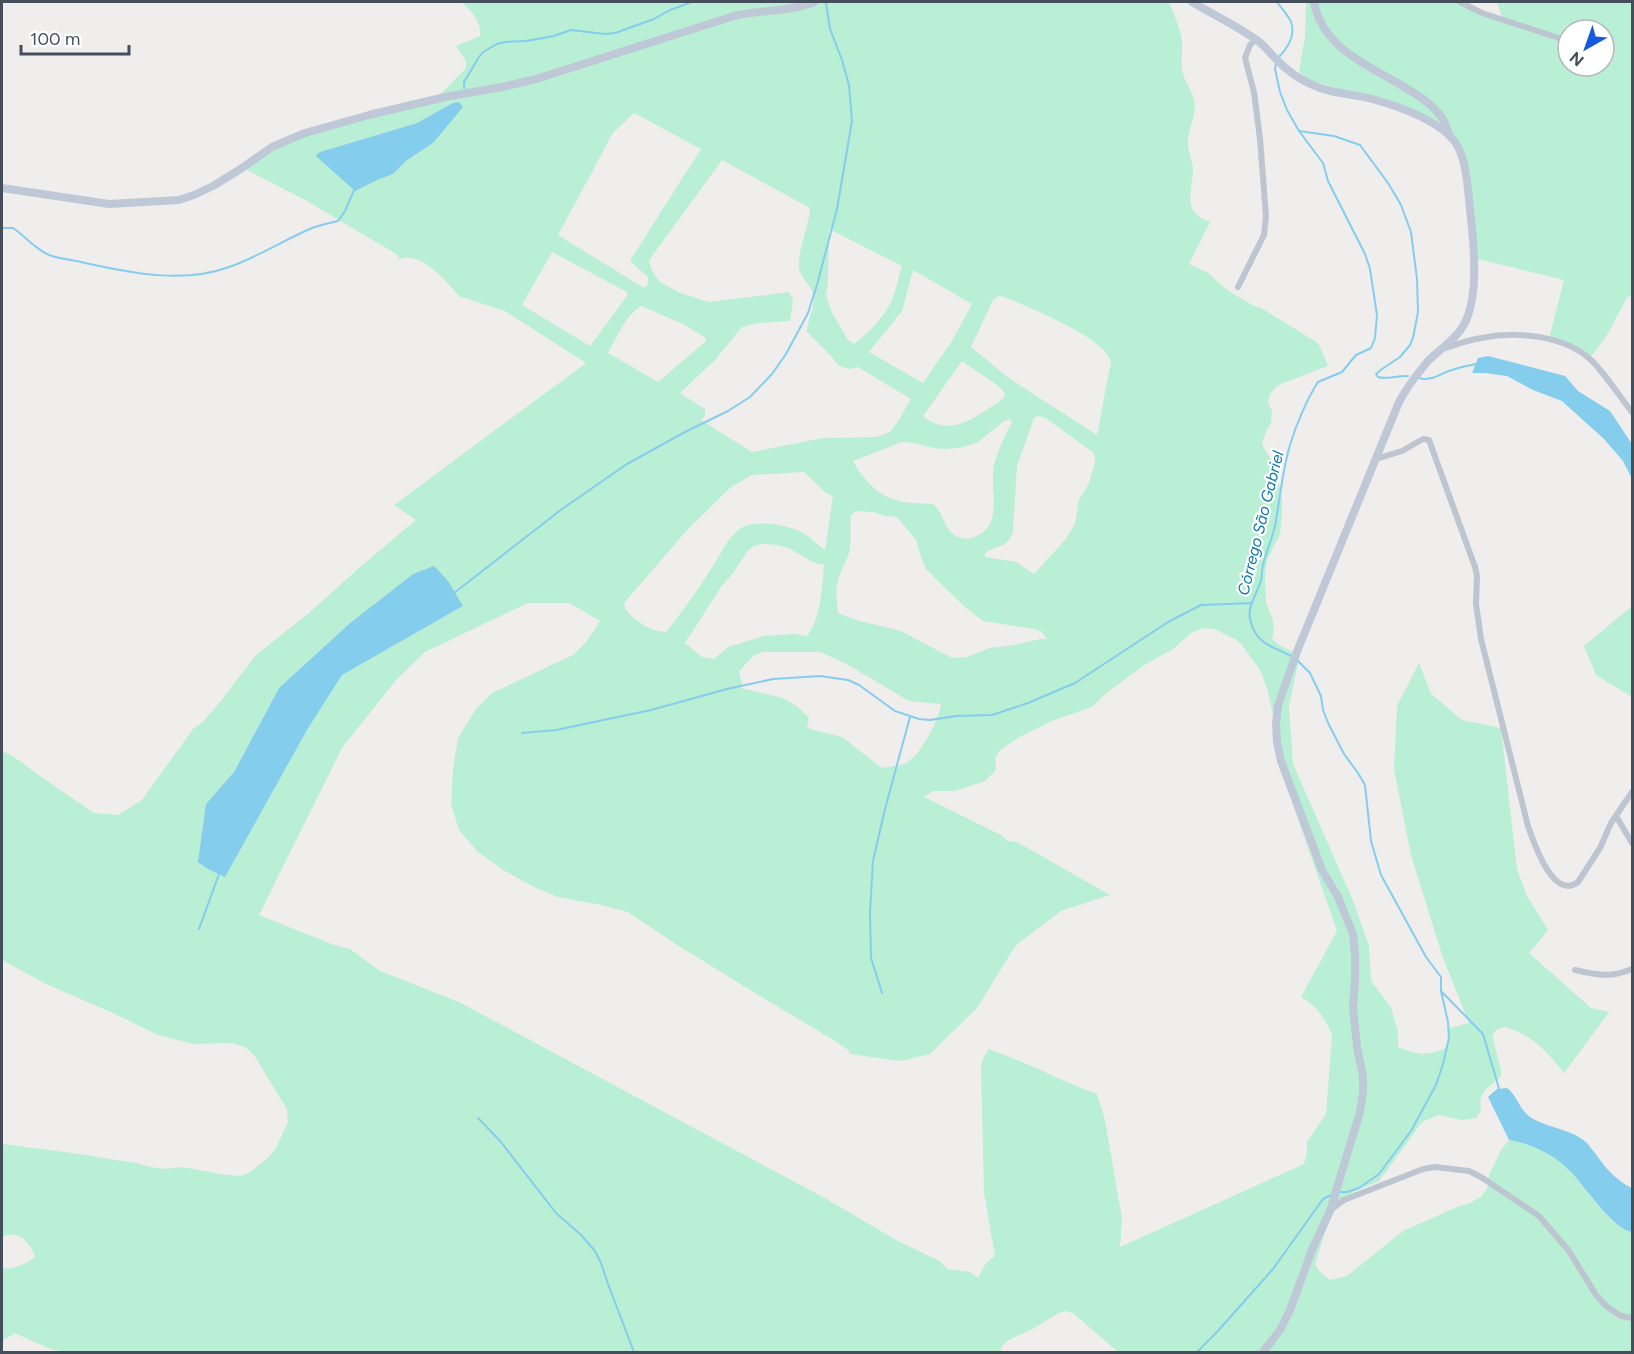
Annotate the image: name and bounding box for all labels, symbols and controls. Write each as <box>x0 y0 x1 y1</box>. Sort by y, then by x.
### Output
scale bar <box>21 18 129 56</box>
north arrow <box>1556 18 1616 78</box>
text: 100 m <box>30 28 80 50</box>
text: N <box>1566 48 1588 70</box>
water label: Córrego São Gabriel <box>1233 449 1288 597</box>

